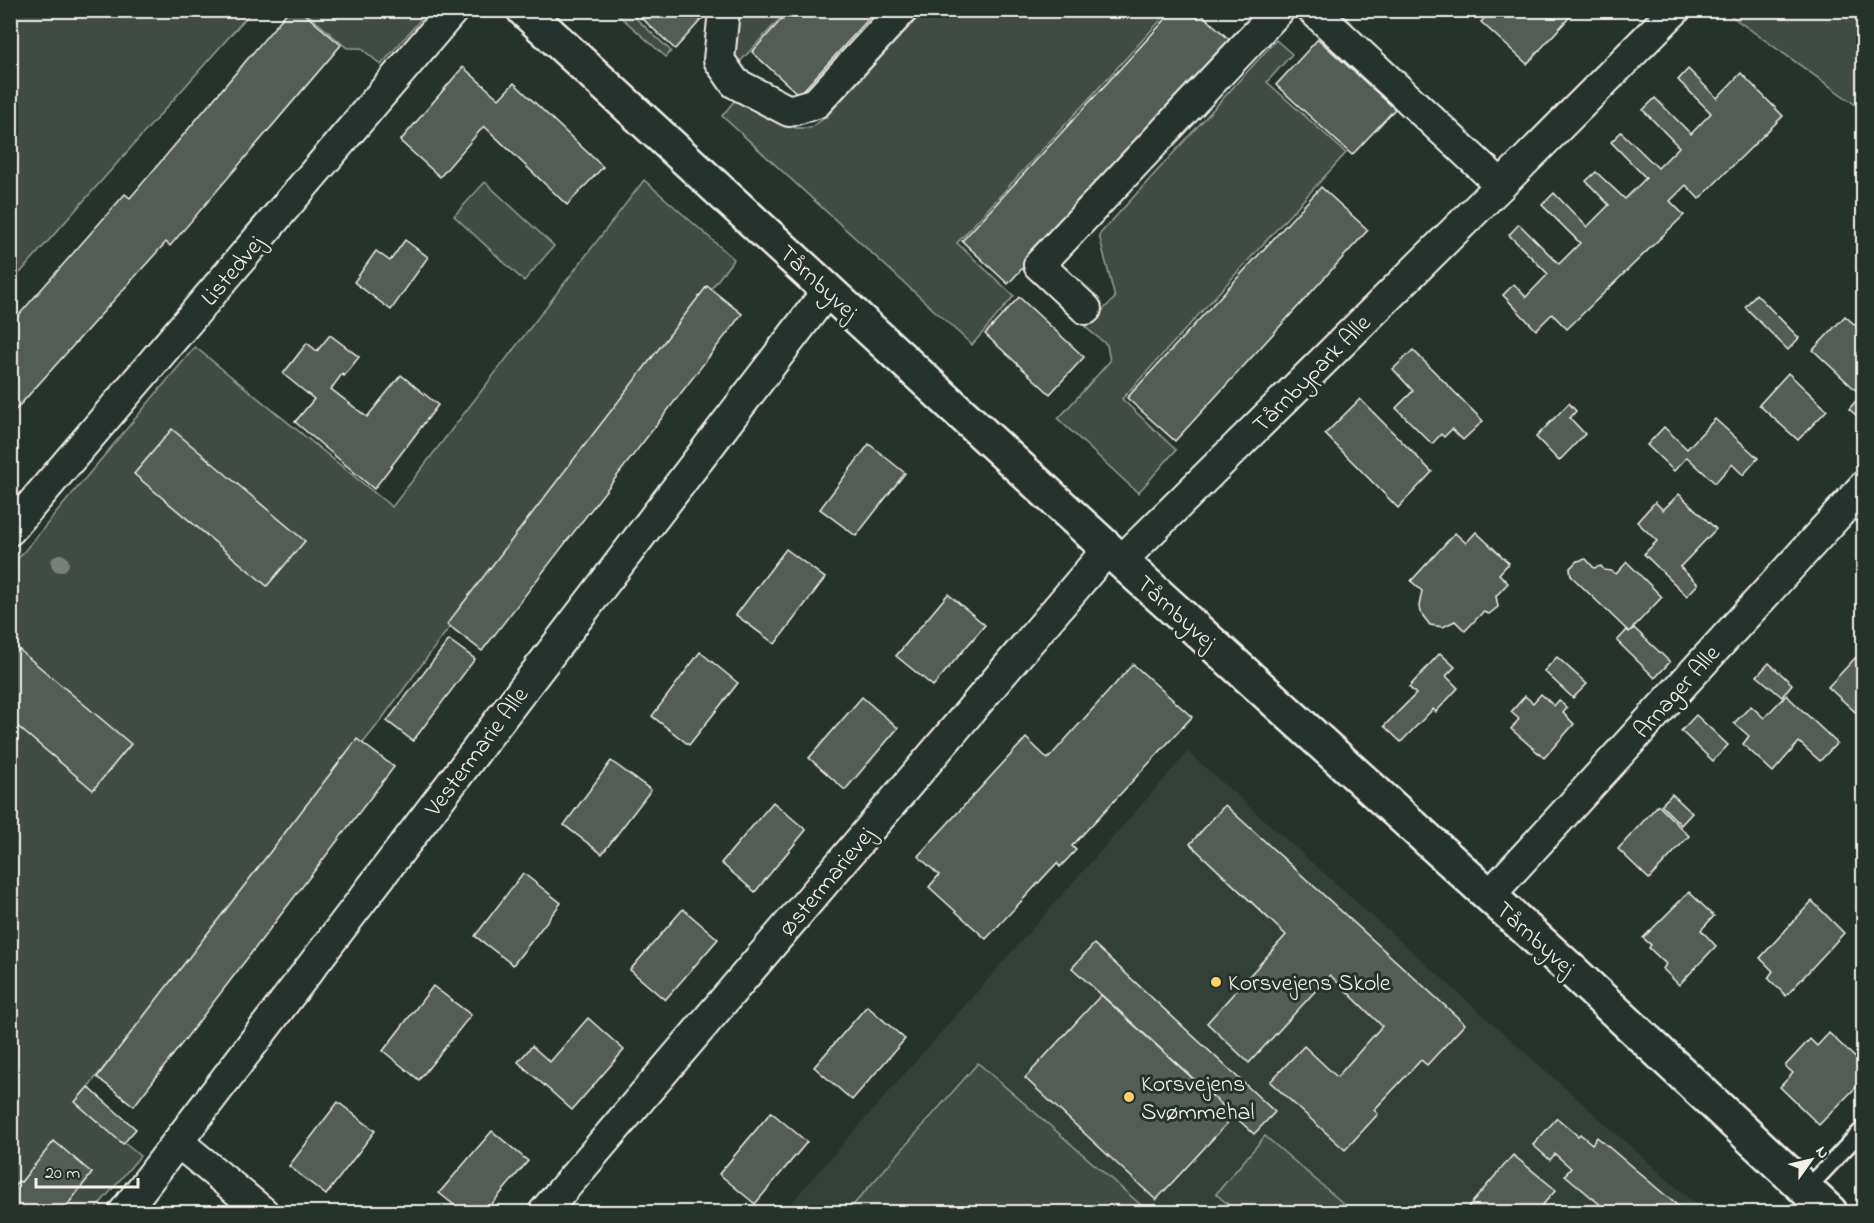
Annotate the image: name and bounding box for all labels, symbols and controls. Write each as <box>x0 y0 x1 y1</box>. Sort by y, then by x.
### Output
street label: Listedvej <box>194 228 275 315</box>
street label: Tårnbyvej <box>769 238 866 331</box>
street label: Tårnbypark Alle <box>1245 307 1381 443</box>
street label: Tårnbyvej <box>1127 568 1224 661</box>
street label: Arnager Alle <box>1626 638 1730 747</box>
street label: Vestermarie Alle <box>417 680 539 825</box>
street label: Østermarievej <box>771 819 885 945</box>
street label: Tårnbyvej <box>1486 894 1583 987</box>
place label: Korsvejens Skole <box>1228 967 1391 1002</box>
marker: Korsvejens Skole <box>1209 975 1223 989</box>
place label: Korsvejens Svømmehal <box>1141 1068 1255 1131</box>
marker: Korsvejens Svømmehal <box>1122 1090 1136 1104</box>
north arrow <box>1781 1130 1841 1190</box>
text: N <box>1809 1142 1835 1164</box>
scale bar <box>36 1151 138 1189</box>
text: 20 m <box>45 1161 80 1187</box>

